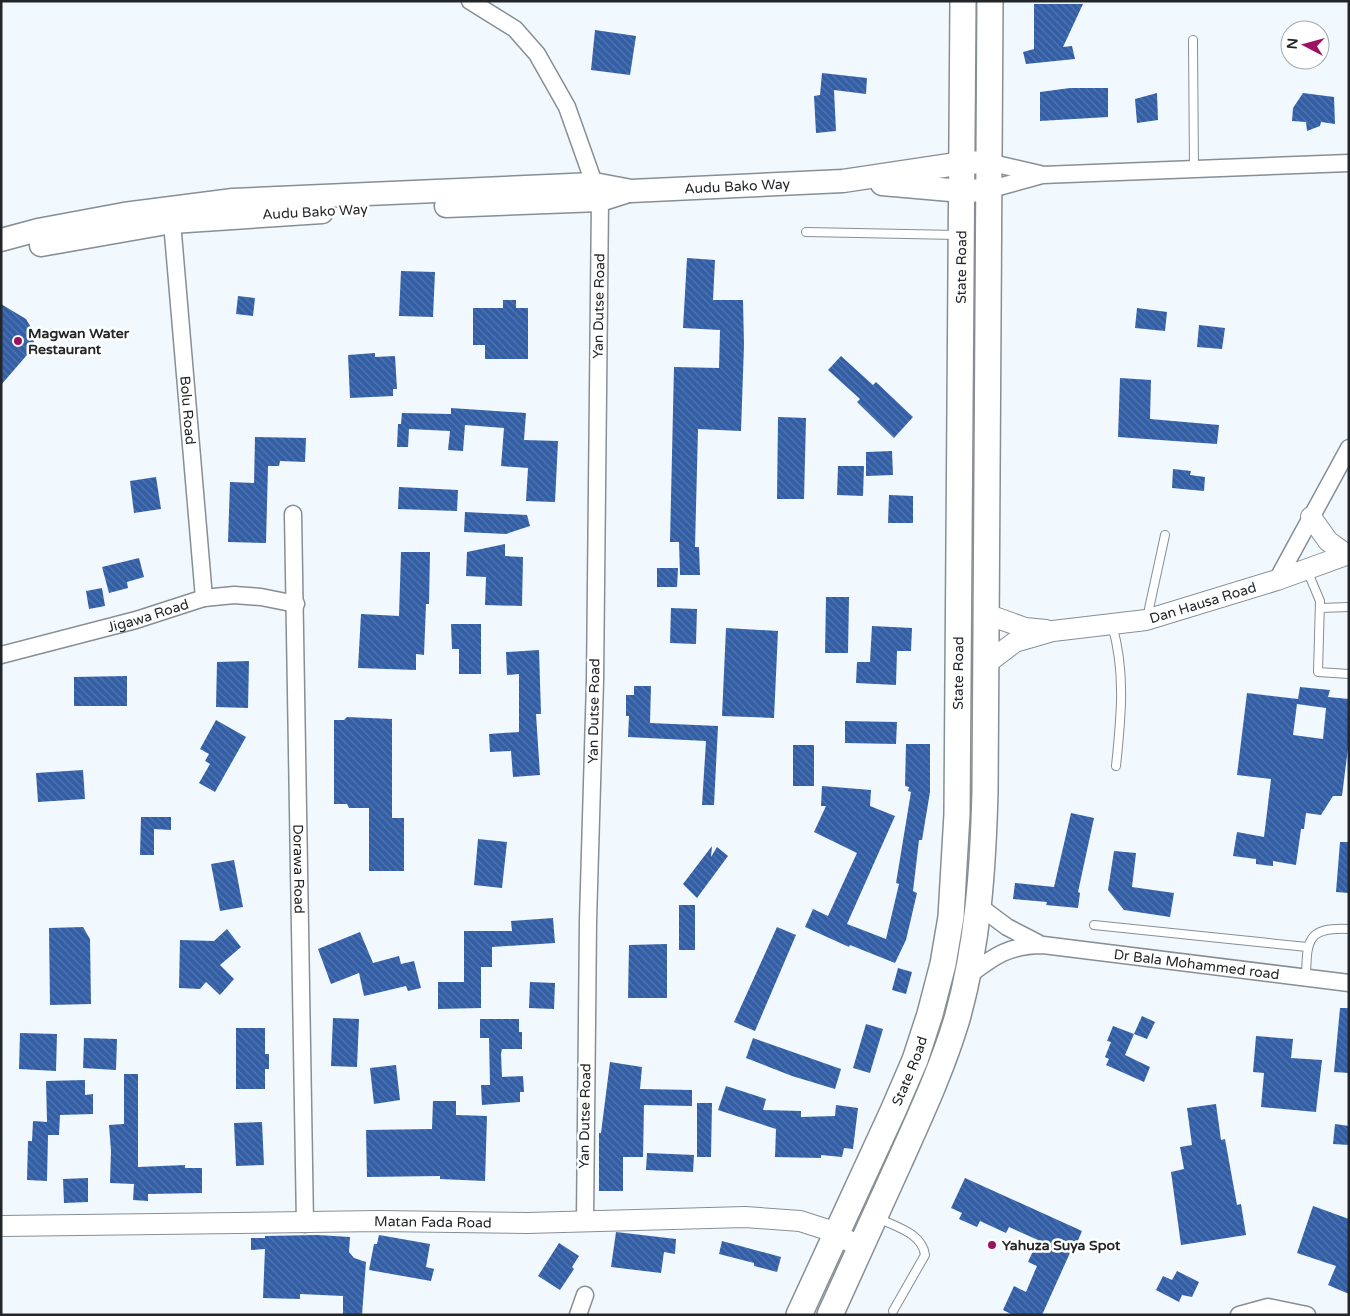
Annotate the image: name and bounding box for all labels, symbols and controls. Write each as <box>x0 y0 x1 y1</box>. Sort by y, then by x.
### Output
north arrow <box>1280 20 1330 70</box>
text: N <box>1284 37 1302 50</box>
street label: Audu Bako Way <box>684 175 791 197</box>
street label: Audu Bako Way <box>262 201 369 223</box>
street label: State Road <box>952 230 970 304</box>
street label: Yan Dutse Road <box>590 253 608 359</box>
place label: Magwan Water Restaurant <box>28 325 130 358</box>
marker: Magwan Water Restaurant <box>12 335 24 347</box>
street label: Bolu Road <box>177 375 199 445</box>
street label: Dan Hausa Road <box>1147 578 1258 627</box>
street label: Jigawa Road <box>105 595 191 636</box>
street label: State Road <box>949 636 967 710</box>
street label: Yan Dutse Road <box>585 658 603 764</box>
street label: Dorawa Road <box>290 824 308 914</box>
street label: Dr Bala Mohammed road <box>1113 945 1280 983</box>
street label: State Road <box>888 1034 931 1108</box>
street label: Yan Dutse Road <box>576 1063 594 1169</box>
street label: Matan Fada Road <box>374 1212 492 1231</box>
place label: Yahuza Suya Spot <box>1002 1237 1121 1254</box>
marker: Yahuza Suya Spot <box>986 1239 998 1251</box>

